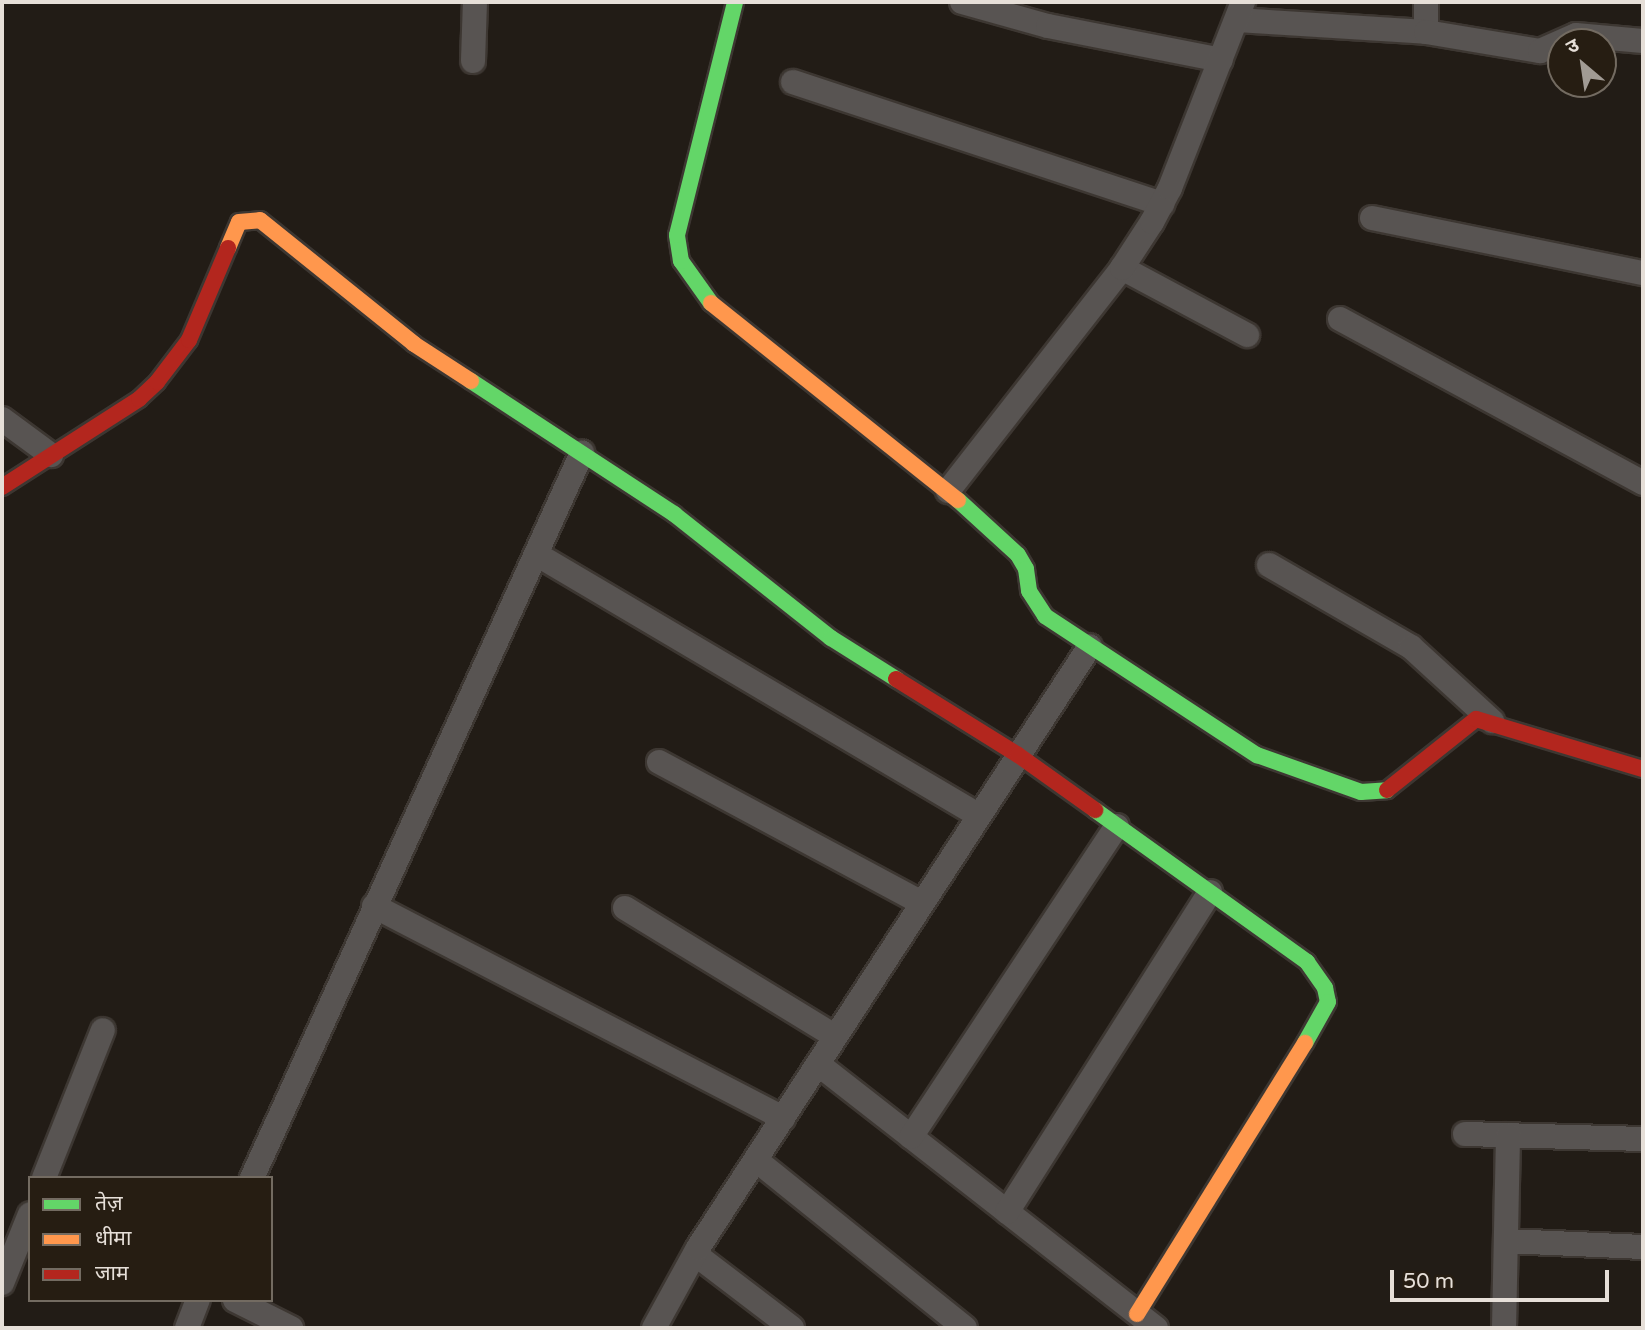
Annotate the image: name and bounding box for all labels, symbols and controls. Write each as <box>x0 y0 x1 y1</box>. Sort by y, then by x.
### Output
north arrow <box>1547 28 1617 98</box>
text: उ <box>1563 34 1583 59</box>
legend <box>28 1176 273 1302</box>
text: तेज़ <box>95 1191 123 1216</box>
text: धीमा <box>95 1226 131 1251</box>
scale bar <box>1393 1256 1612 1300</box>
text: जाम <box>95 1261 129 1286</box>
text: 50 m <box>1403 1269 1454 1294</box>

